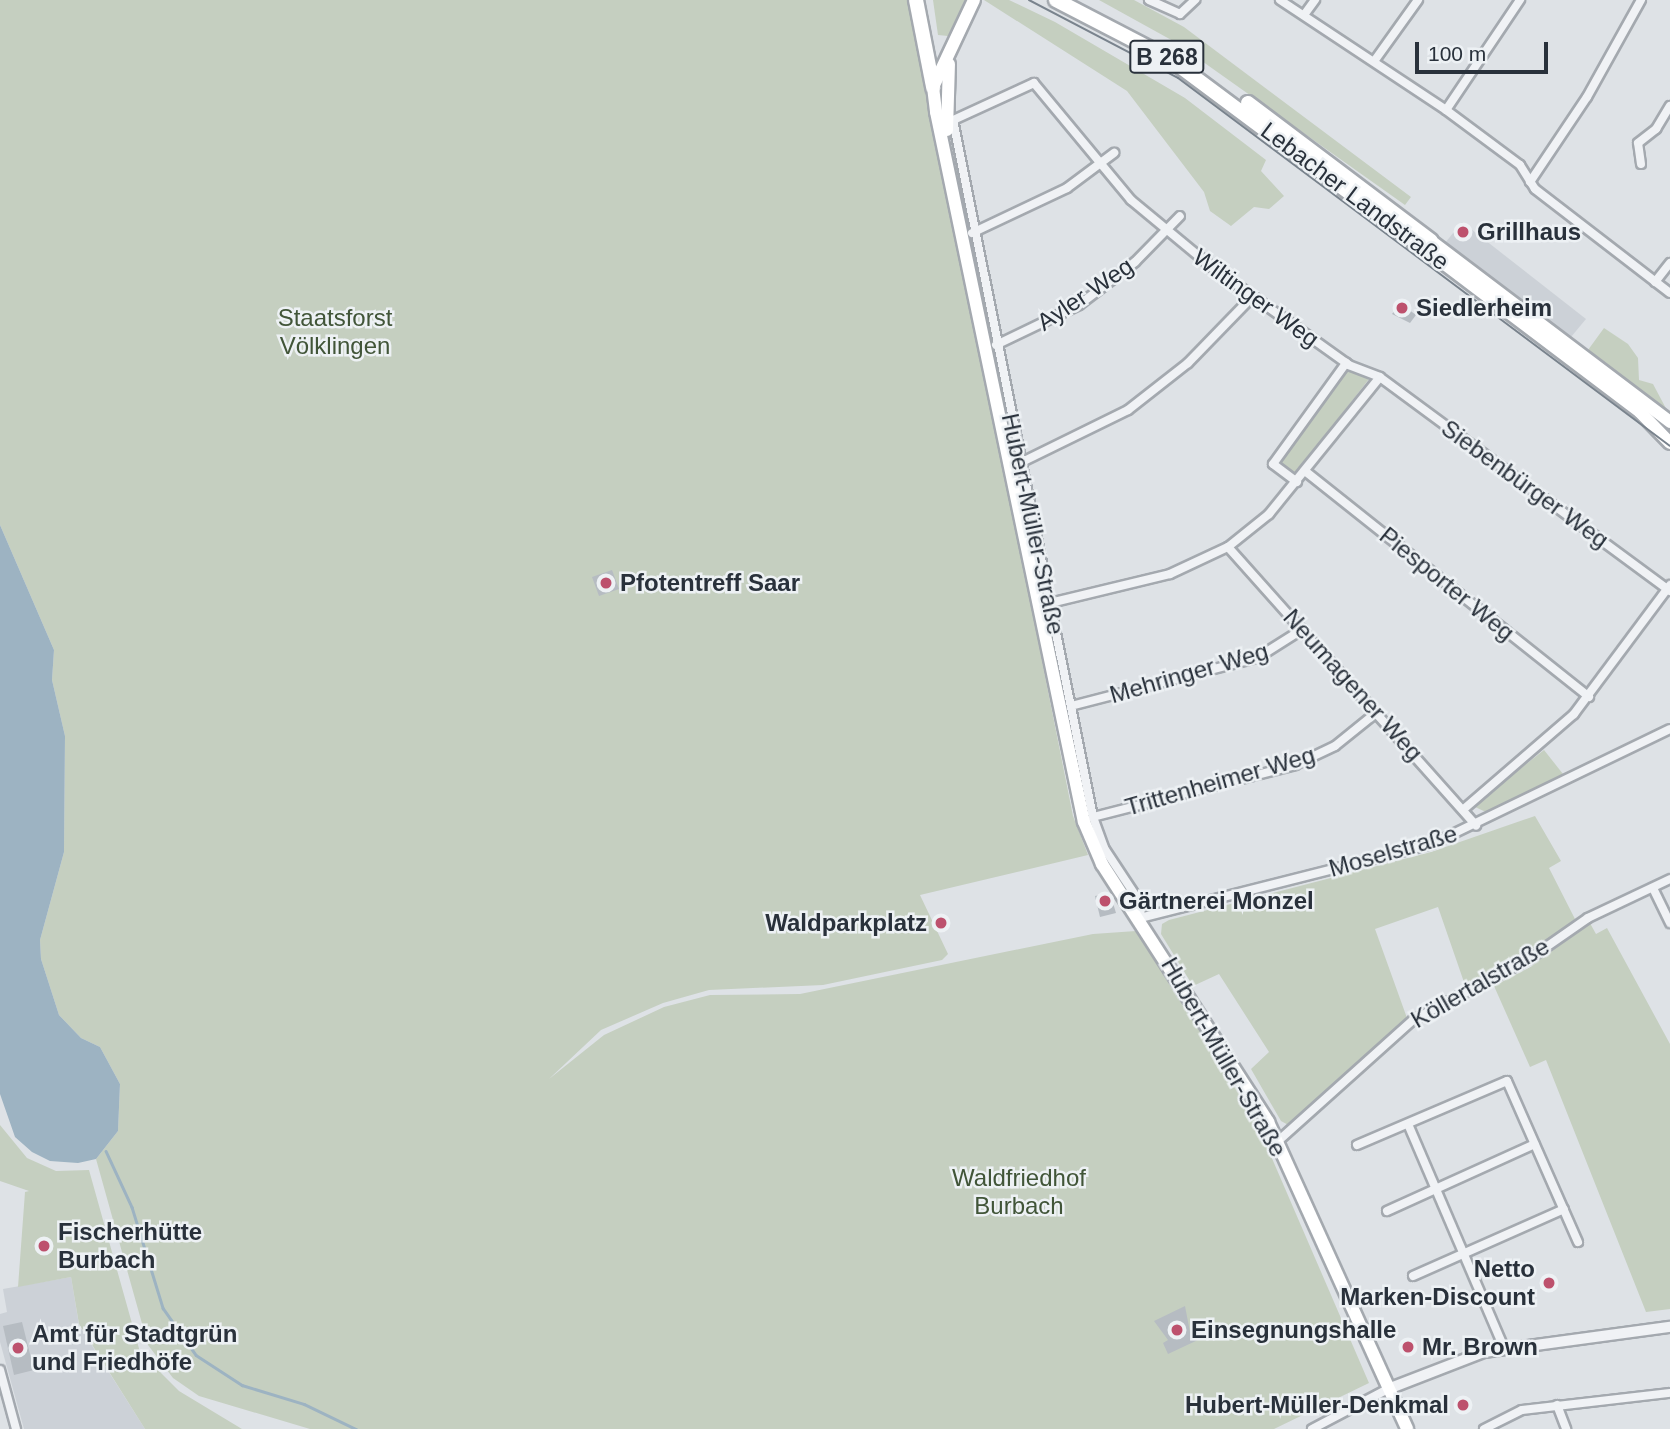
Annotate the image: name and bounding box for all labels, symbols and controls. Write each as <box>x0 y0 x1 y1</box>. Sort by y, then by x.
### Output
scale bar <box>1418 28 1551 72</box>
road number: B 268 <box>1128 38 1206 76</box>
text: 100 m <box>1428 42 1486 65</box>
street label: Lebacher Landstraße <box>1255 116 1455 276</box>
place label: Grillhaus <box>1477 218 1581 246</box>
marker: Grillhaus <box>1455 224 1471 240</box>
street label: Wiltinger Weg <box>1187 243 1325 353</box>
street label: Ayler Weg <box>1031 251 1139 337</box>
place label: Siedlerheim <box>1416 294 1552 322</box>
marker: Siedlerheim <box>1394 300 1410 316</box>
park label: Staatsforst Völklingen <box>278 304 392 360</box>
street label: Hubert-Müller-Straße <box>995 411 1071 637</box>
street label: Siebenbürger Weg <box>1436 414 1614 554</box>
street label: Piesporter Weg <box>1374 521 1520 647</box>
place label: Pfotentreff Saar <box>620 569 800 597</box>
marker: Pfotentreff Saar <box>598 575 614 591</box>
street label: Neumagener Weg <box>1277 603 1429 767</box>
street label: Mehringer Weg <box>1106 637 1272 709</box>
street label: Trittenheimer Weg <box>1122 740 1318 822</box>
street label: Moselstraße <box>1326 819 1460 883</box>
place label: Gärtnerei Monzel <box>1119 887 1314 915</box>
marker: Gärtnerei Monzel <box>1097 893 1113 909</box>
place label: Waldparkplatz <box>765 909 927 937</box>
marker: Waldparkplatz <box>933 915 949 931</box>
street label: Köllertalstraße <box>1406 932 1554 1034</box>
street label: Hubert-Müller-Straße <box>1155 952 1293 1162</box>
park label: Waldfriedhof Burbach <box>952 1164 1086 1220</box>
place label: Fischerhütte Burbach <box>58 1218 202 1274</box>
marker: Fischerhütte Burbach <box>36 1238 52 1254</box>
place label: Netto Marken-Discount <box>1340 1255 1535 1311</box>
marker: Netto Marken-Discount <box>1541 1275 1557 1291</box>
place label: Einsegnungshalle <box>1191 1316 1396 1344</box>
place label: Amt für Stadtgrün und Friedhöfe <box>32 1320 237 1376</box>
marker: Einsegnungshalle <box>1169 1322 1185 1338</box>
place label: Mr. Brown <box>1422 1333 1538 1361</box>
marker: Mr. Brown <box>1400 1339 1416 1355</box>
marker: Amt für Stadtgrün und Friedhöfe <box>10 1340 26 1356</box>
place label: Hubert-Müller-Denkmal <box>1185 1391 1449 1419</box>
marker: Hubert-Müller-Denkmal <box>1455 1397 1471 1413</box>

